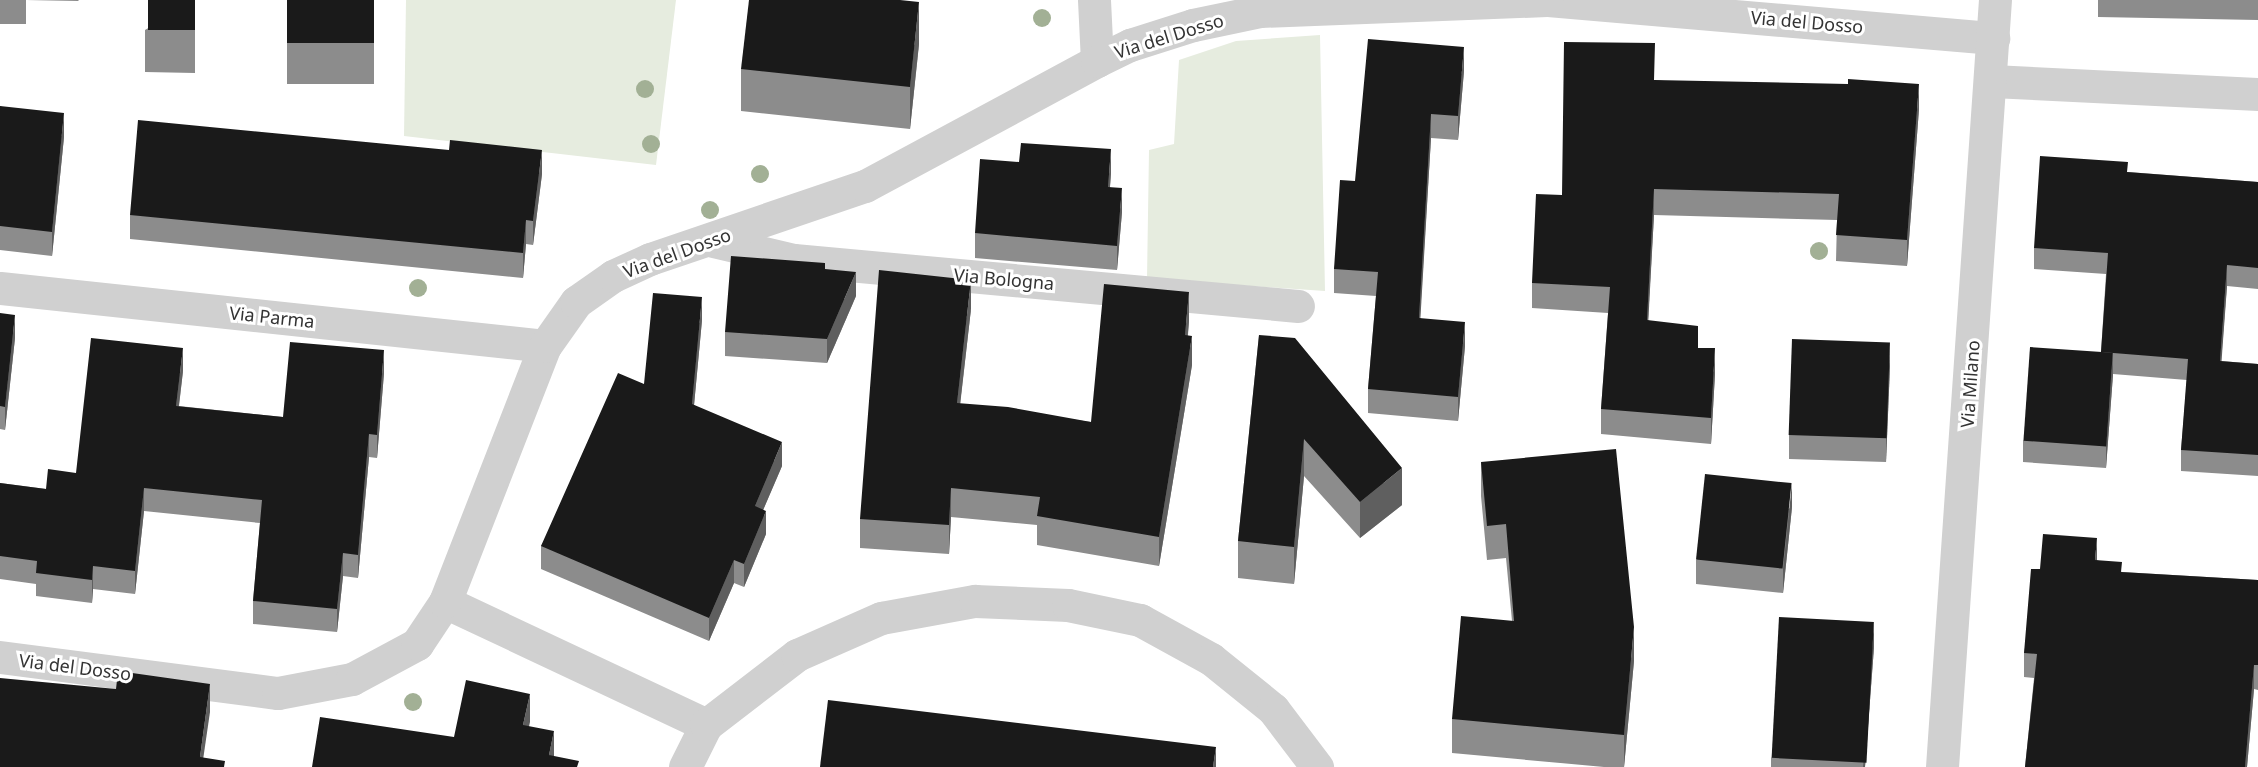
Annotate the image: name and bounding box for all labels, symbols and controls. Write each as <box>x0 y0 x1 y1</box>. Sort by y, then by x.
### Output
street label: Via del Dosso <box>1750 6 1864 38</box>
street label: Via del Dosso <box>1112 9 1226 63</box>
street label: Via del Dosso <box>620 224 734 282</box>
street label: Via Bologna <box>953 264 1055 294</box>
street label: Via Parma <box>228 302 316 332</box>
street label: Via Milano <box>1956 339 1984 429</box>
street label: Via del Dosso <box>18 649 132 685</box>

